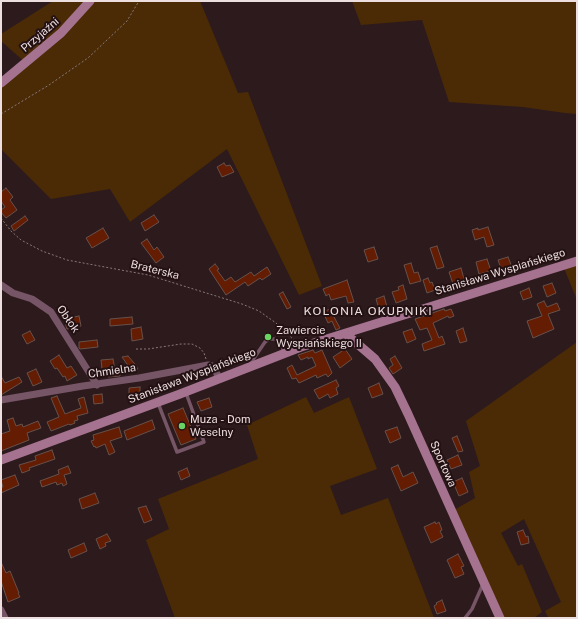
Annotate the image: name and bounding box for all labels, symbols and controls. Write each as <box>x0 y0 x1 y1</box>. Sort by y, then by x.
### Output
street label: Przyjaźni <box>18 15 62 55</box>
street label: Stanisława Wyspiańskiego <box>433 246 567 298</box>
street label: Braterska <box>129 258 181 282</box>
street label: Obłok <box>54 303 82 335</box>
district label: KOLONIA OKUPNIKI <box>303 304 433 318</box>
place label: Zawiercie Wyspiańskiego II <box>276 324 362 350</box>
marker: Zawiercie Wyspiańskiego II <box>263 332 273 342</box>
street label: Stanisława Wyspiańskiego <box>126 345 258 407</box>
street label: Chmielna <box>87 361 137 381</box>
place label: Muza - Dom Weselny <box>190 413 250 439</box>
marker: Muza - Dom Weselny <box>177 421 187 431</box>
street label: Sportowa <box>427 439 459 489</box>

